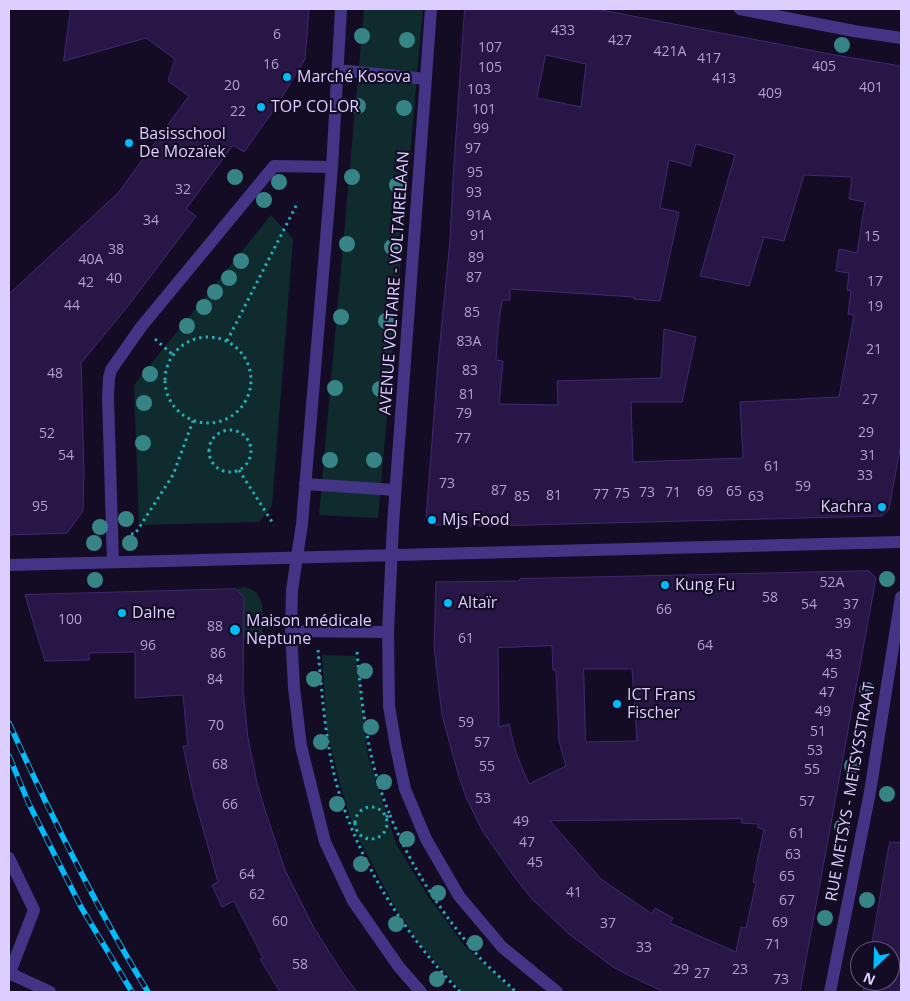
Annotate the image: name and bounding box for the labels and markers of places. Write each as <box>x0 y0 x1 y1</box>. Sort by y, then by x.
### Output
place label: Marché Kosova <box>297 67 411 87</box>
marker: Marché Kosova <box>281 71 293 83</box>
place label: TOP COLOR <box>271 97 359 117</box>
marker: TOP COLOR <box>255 101 267 113</box>
place label: Basisschool De Mozaïek <box>139 124 226 162</box>
marker: Basisschool De Mozaïek <box>123 137 135 149</box>
place label: Kachra <box>820 497 872 517</box>
marker: Kachra <box>876 501 888 513</box>
place label: Mjs Food <box>442 510 510 530</box>
marker: Mjs Food <box>426 514 438 526</box>
place label: Kung Fu <box>675 575 735 595</box>
marker: Kung Fu <box>659 579 671 591</box>
place label: Altaïr <box>458 593 497 613</box>
marker: Altaïr <box>442 597 454 609</box>
place label: Dalne <box>132 603 175 623</box>
marker: Dalne <box>116 607 128 619</box>
place label: Maison médicale Neptune <box>246 611 372 649</box>
marker: Maison médicale Neptune <box>228 623 242 637</box>
place label: ICT Frans Fischer <box>627 685 696 723</box>
marker: ICT Frans Fischer <box>611 698 623 710</box>

